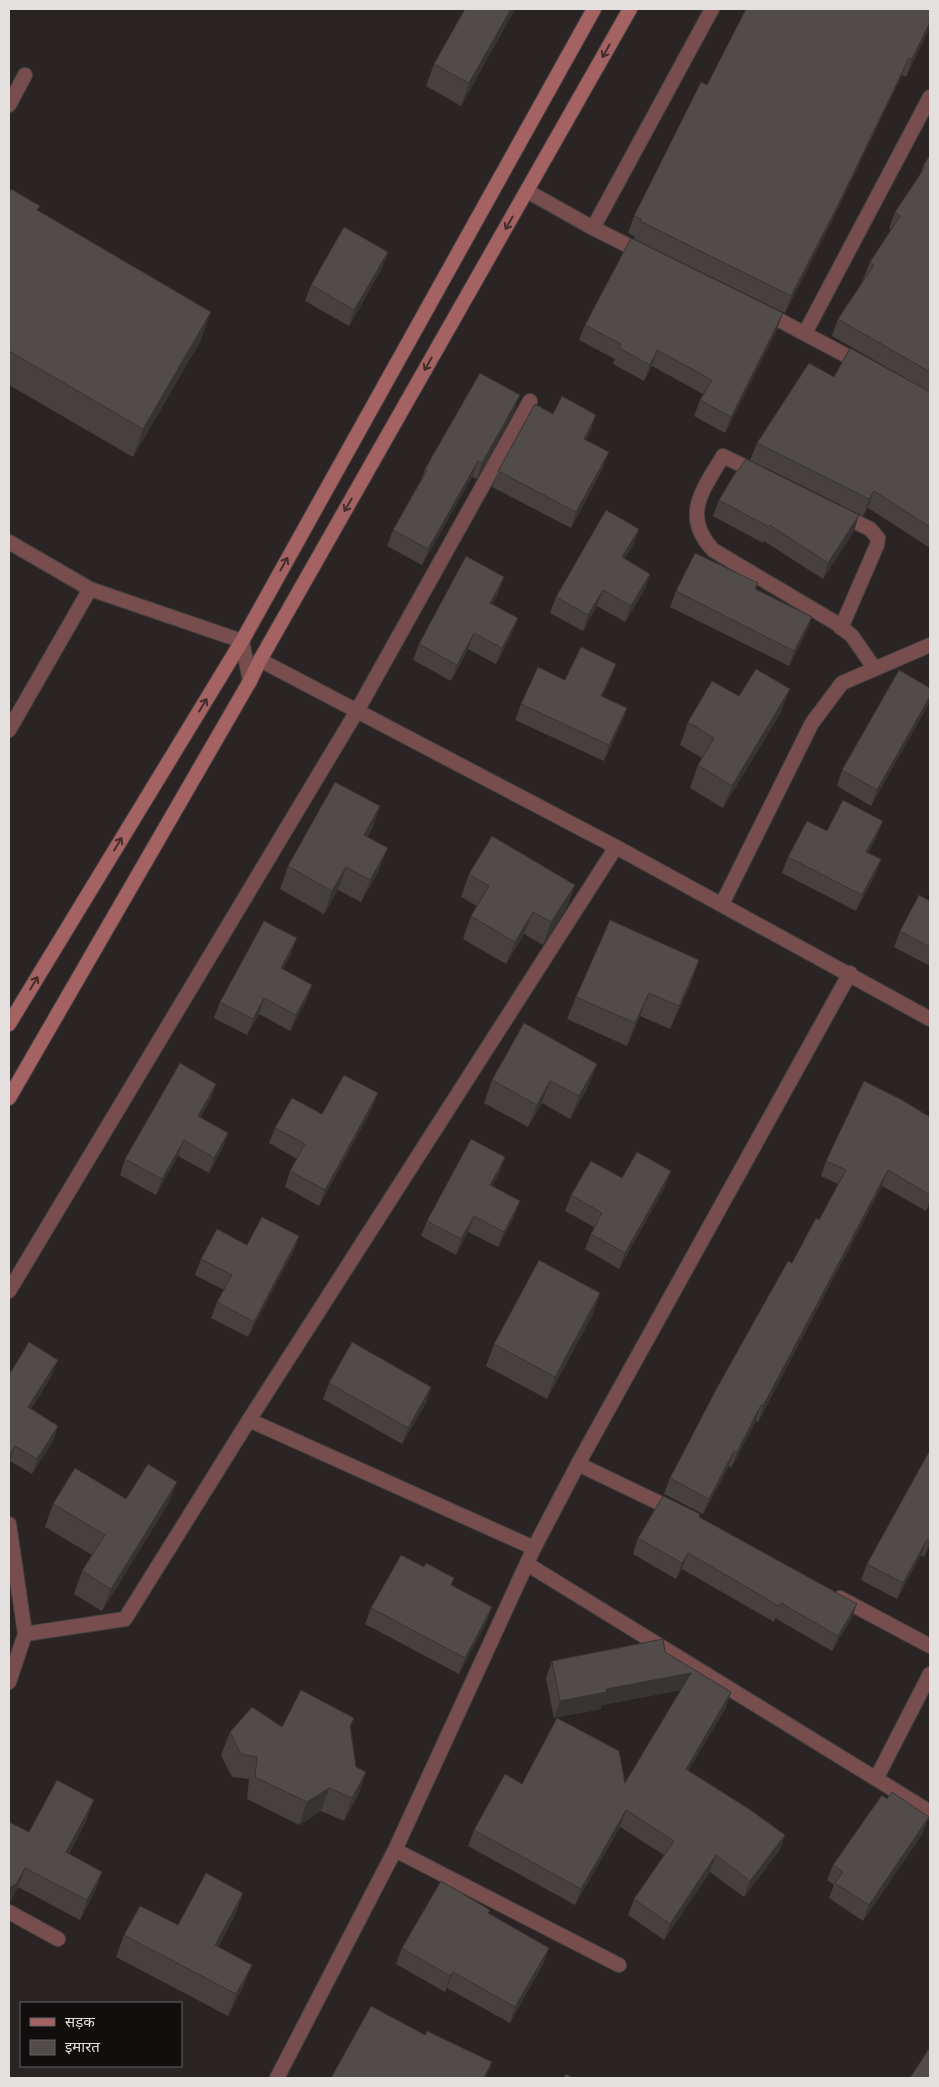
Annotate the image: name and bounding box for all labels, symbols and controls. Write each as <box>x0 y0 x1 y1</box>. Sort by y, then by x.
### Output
one-way arrow <box>601 44 611 59</box>
one-way arrow <box>503 215 513 230</box>
one-way arrow <box>423 357 433 372</box>
one-way arrow <box>342 498 352 512</box>
one-way arrow <box>280 558 290 572</box>
one-way arrow <box>198 698 208 712</box>
one-way arrow <box>114 837 124 851</box>
one-way arrow <box>30 976 40 990</box>
legend <box>20 2002 182 2067</box>
text: सड़क <box>65 2015 95 2030</box>
text: इमारत <box>65 2040 100 2055</box>

